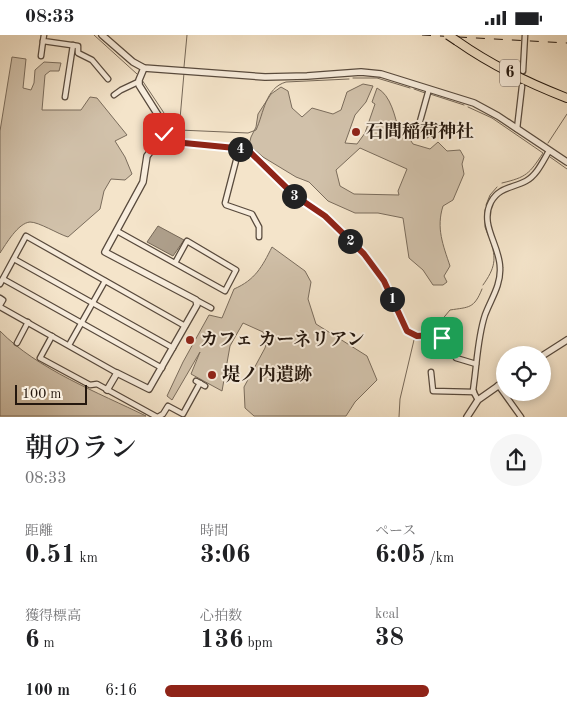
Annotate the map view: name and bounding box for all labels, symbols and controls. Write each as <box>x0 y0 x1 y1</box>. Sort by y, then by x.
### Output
text: 08:33 <box>25 8 74 27</box>
road number: 6 <box>500 59 520 87</box>
pin <box>143 113 185 155</box>
icon: check <box>150 120 178 148</box>
place label: 石間稲荷神社 <box>366 121 474 141</box>
marker: 石間稲荷神社 <box>350 126 362 138</box>
pin: 4 <box>228 137 252 161</box>
text: 4 <box>236 142 245 156</box>
pin: 3 <box>282 183 306 209</box>
text: 3 <box>290 189 299 203</box>
pin: 2 <box>338 229 362 253</box>
text: 2 <box>346 234 355 248</box>
pin: 1 <box>380 287 404 311</box>
text: 1 <box>388 292 397 306</box>
pin <box>421 317 463 359</box>
icon: arrive <box>428 324 456 352</box>
place label: カフェ カーネリアン <box>200 329 365 349</box>
marker: カフェ カーネリアン <box>184 334 196 346</box>
map controls <box>496 346 551 401</box>
button: locate <box>496 346 551 401</box>
place label: 堤ノ内遺跡 <box>222 364 312 384</box>
marker: 堤ノ内遺跡 <box>206 369 218 381</box>
scale bar <box>15 382 88 405</box>
text: 100 m <box>22 387 61 401</box>
button: share <box>490 434 542 486</box>
text: 朝のラン <box>25 436 137 464</box>
text: 08:33 <box>25 471 67 487</box>
text: 距離 <box>25 524 53 538</box>
text: 時間 <box>200 524 228 538</box>
text: ペース <box>375 524 416 538</box>
text: 0.51 <box>25 543 76 568</box>
text: 3:06 <box>200 543 251 568</box>
text: 6:05 <box>375 543 426 568</box>
text: km <box>76 551 98 565</box>
text: /km <box>426 551 454 565</box>
text: kcal <box>375 607 399 621</box>
text: 獲得標高 <box>25 609 81 623</box>
text: 心拍数 <box>200 609 242 623</box>
text: 38 <box>375 626 404 651</box>
text: 6 <box>25 628 40 653</box>
text: 136 <box>200 628 244 653</box>
text: m <box>40 636 55 650</box>
text: bpm <box>244 636 273 650</box>
text: 100 m <box>25 683 70 699</box>
text: 6:16 <box>105 683 137 699</box>

